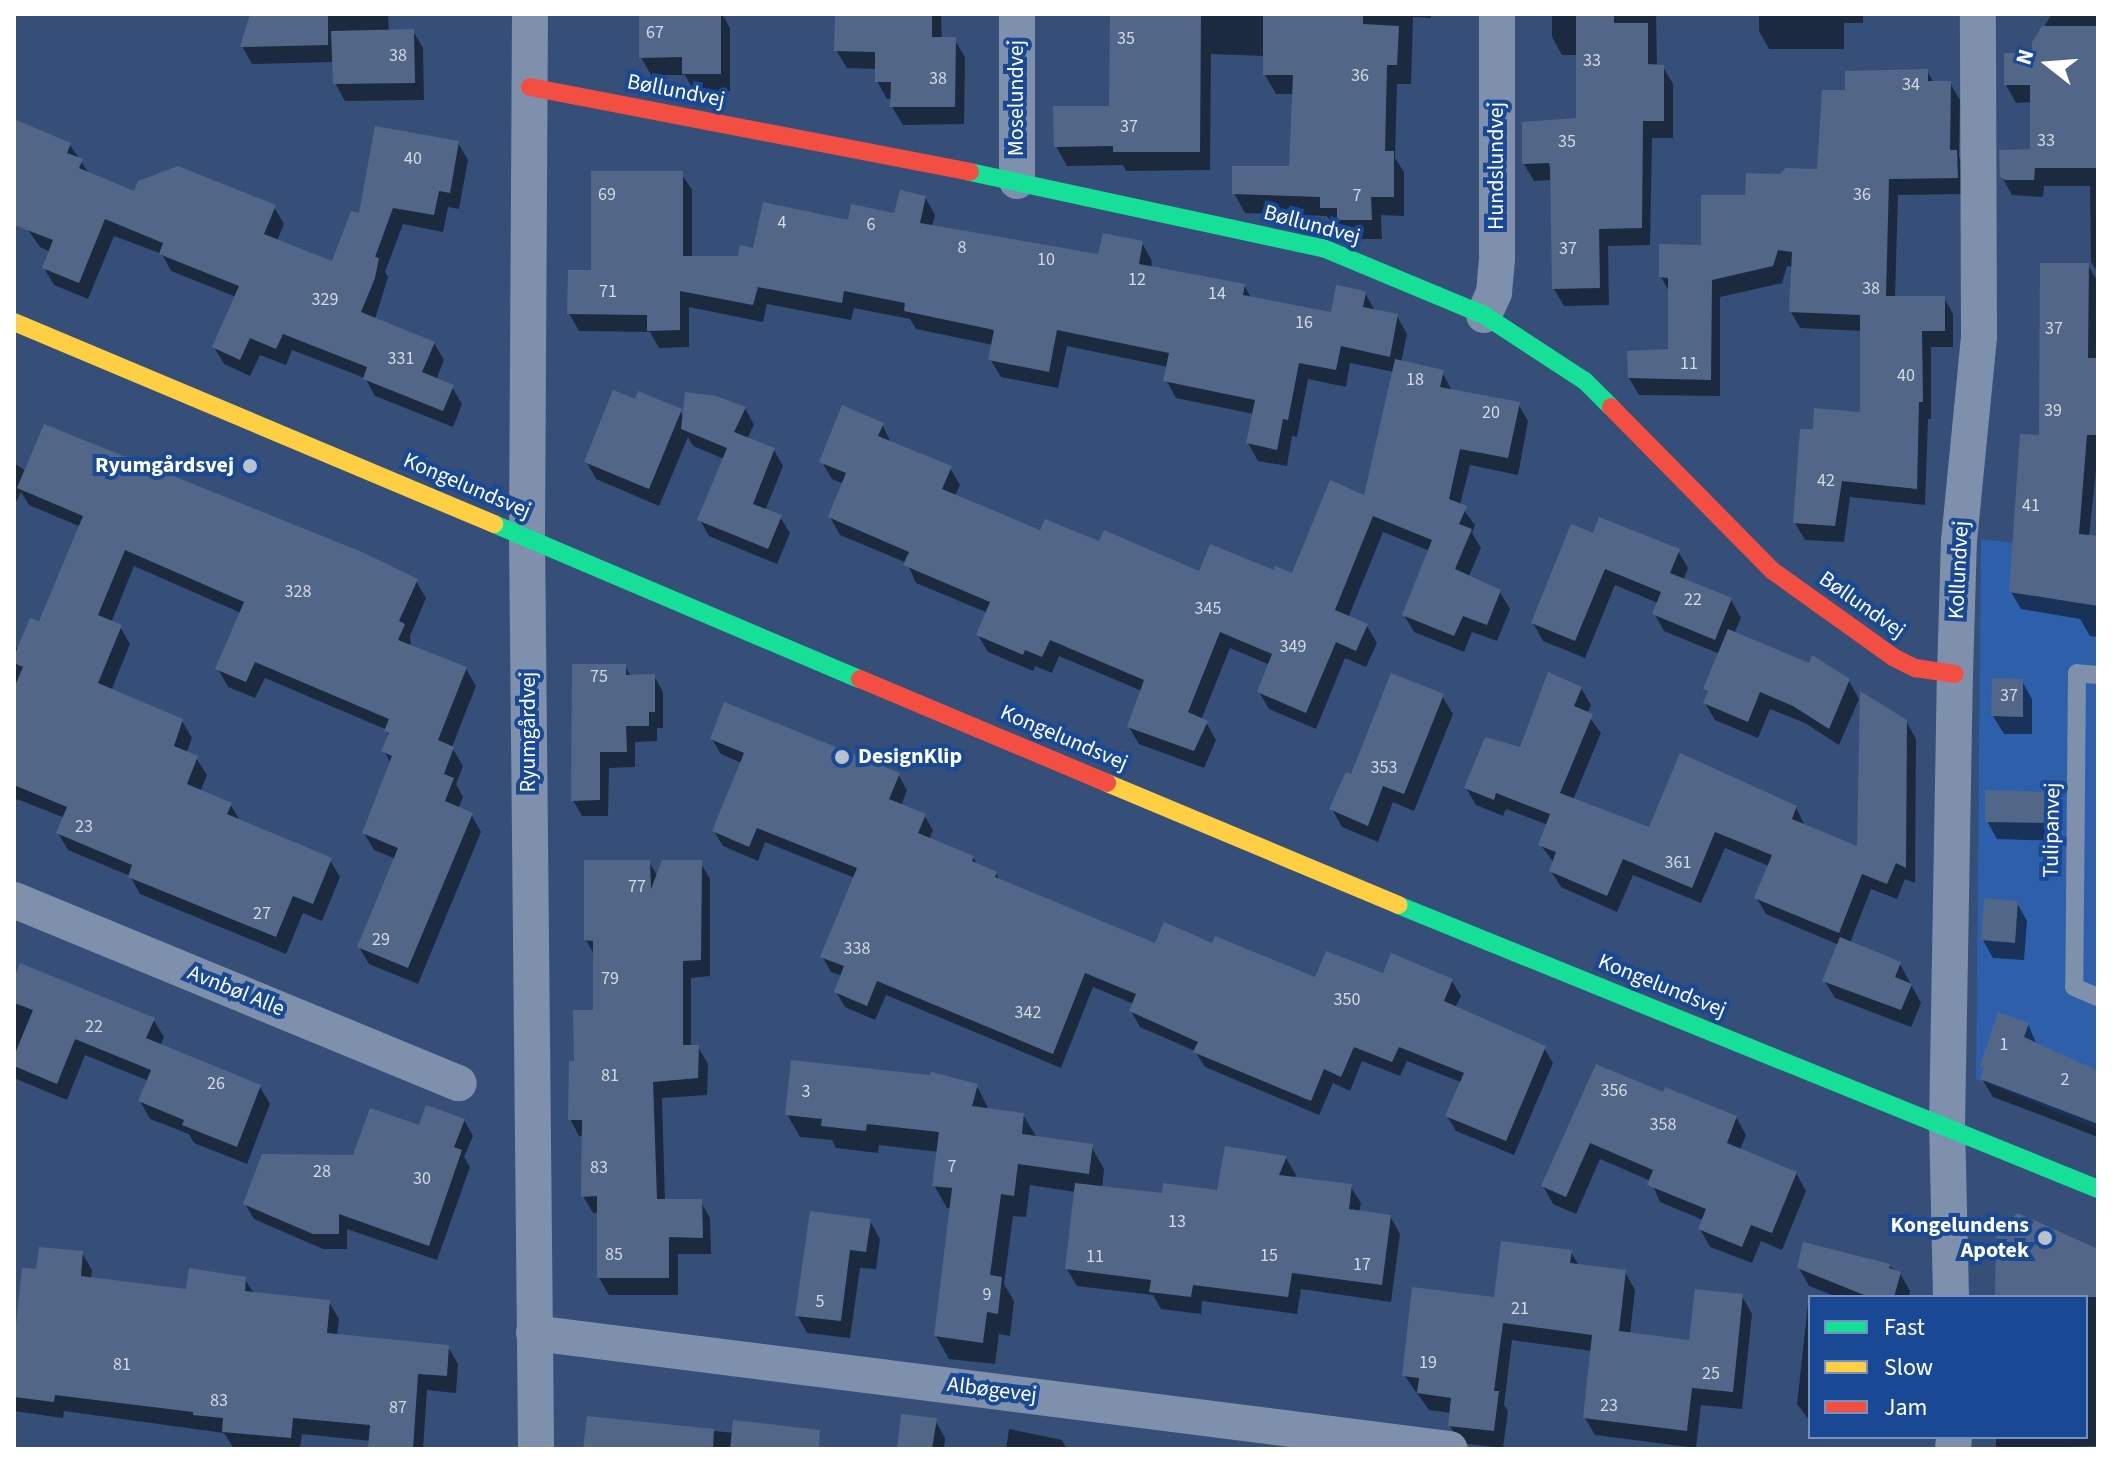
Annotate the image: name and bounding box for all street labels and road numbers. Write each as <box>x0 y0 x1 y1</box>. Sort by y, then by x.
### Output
street label: Moselundvej <box>1004 40 1030 156</box>
street label: Bøllundvej <box>625 69 727 113</box>
street label: Hundslundvej <box>1484 102 1510 230</box>
street label: Bøllundvej <box>1261 199 1363 251</box>
street label: Kongelundsvej <box>399 447 535 525</box>
street label: Kollundvej <box>1943 520 1975 620</box>
street label: Bøllundvej <box>1814 566 1910 644</box>
street label: Ryumgårdvej <box>516 672 542 792</box>
street label: Kongelundsvej <box>996 699 1132 777</box>
street label: Tulipanvej <box>2038 782 2066 878</box>
street label: Kongelundsvej <box>1594 948 1730 1024</box>
street label: Avnbøl Alle <box>184 960 288 1022</box>
street label: Albøgevej <box>946 1371 1038 1409</box>

